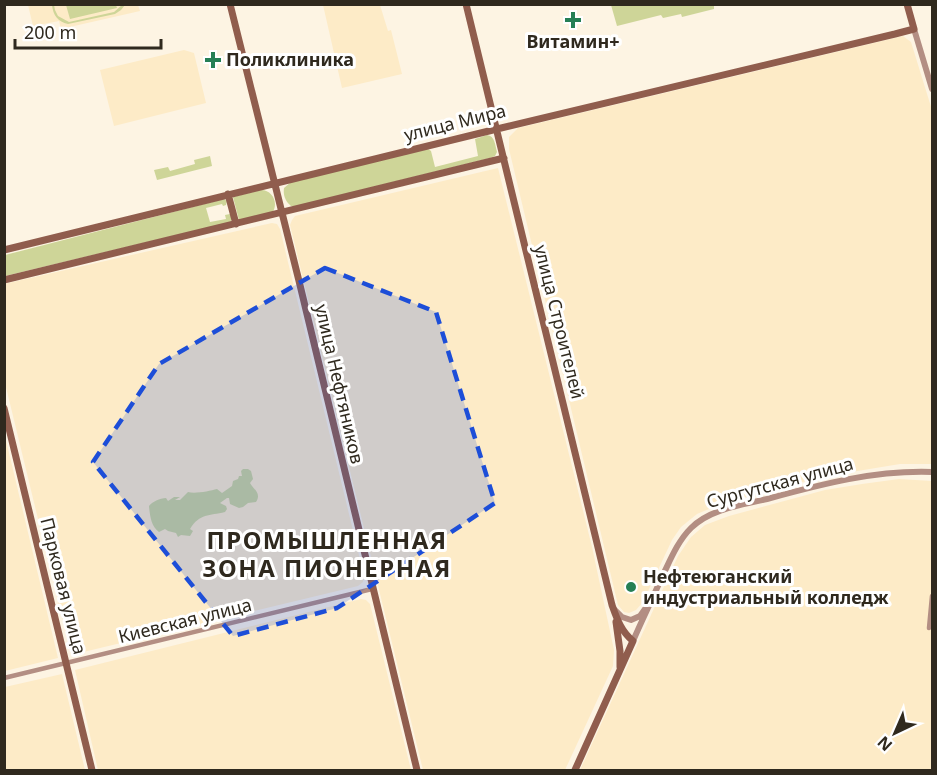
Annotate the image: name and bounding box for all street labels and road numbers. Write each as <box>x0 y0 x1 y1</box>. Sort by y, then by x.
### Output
street label: улица Мира <box>401 98 508 146</box>
street label: улица Строителей <box>529 242 591 401</box>
street label: улица Нефтяников <box>310 302 370 466</box>
street label: Сургутская улица <box>704 451 856 513</box>
street label: Парковая улица <box>35 515 93 657</box>
street label: Киевская улица <box>116 592 254 648</box>

